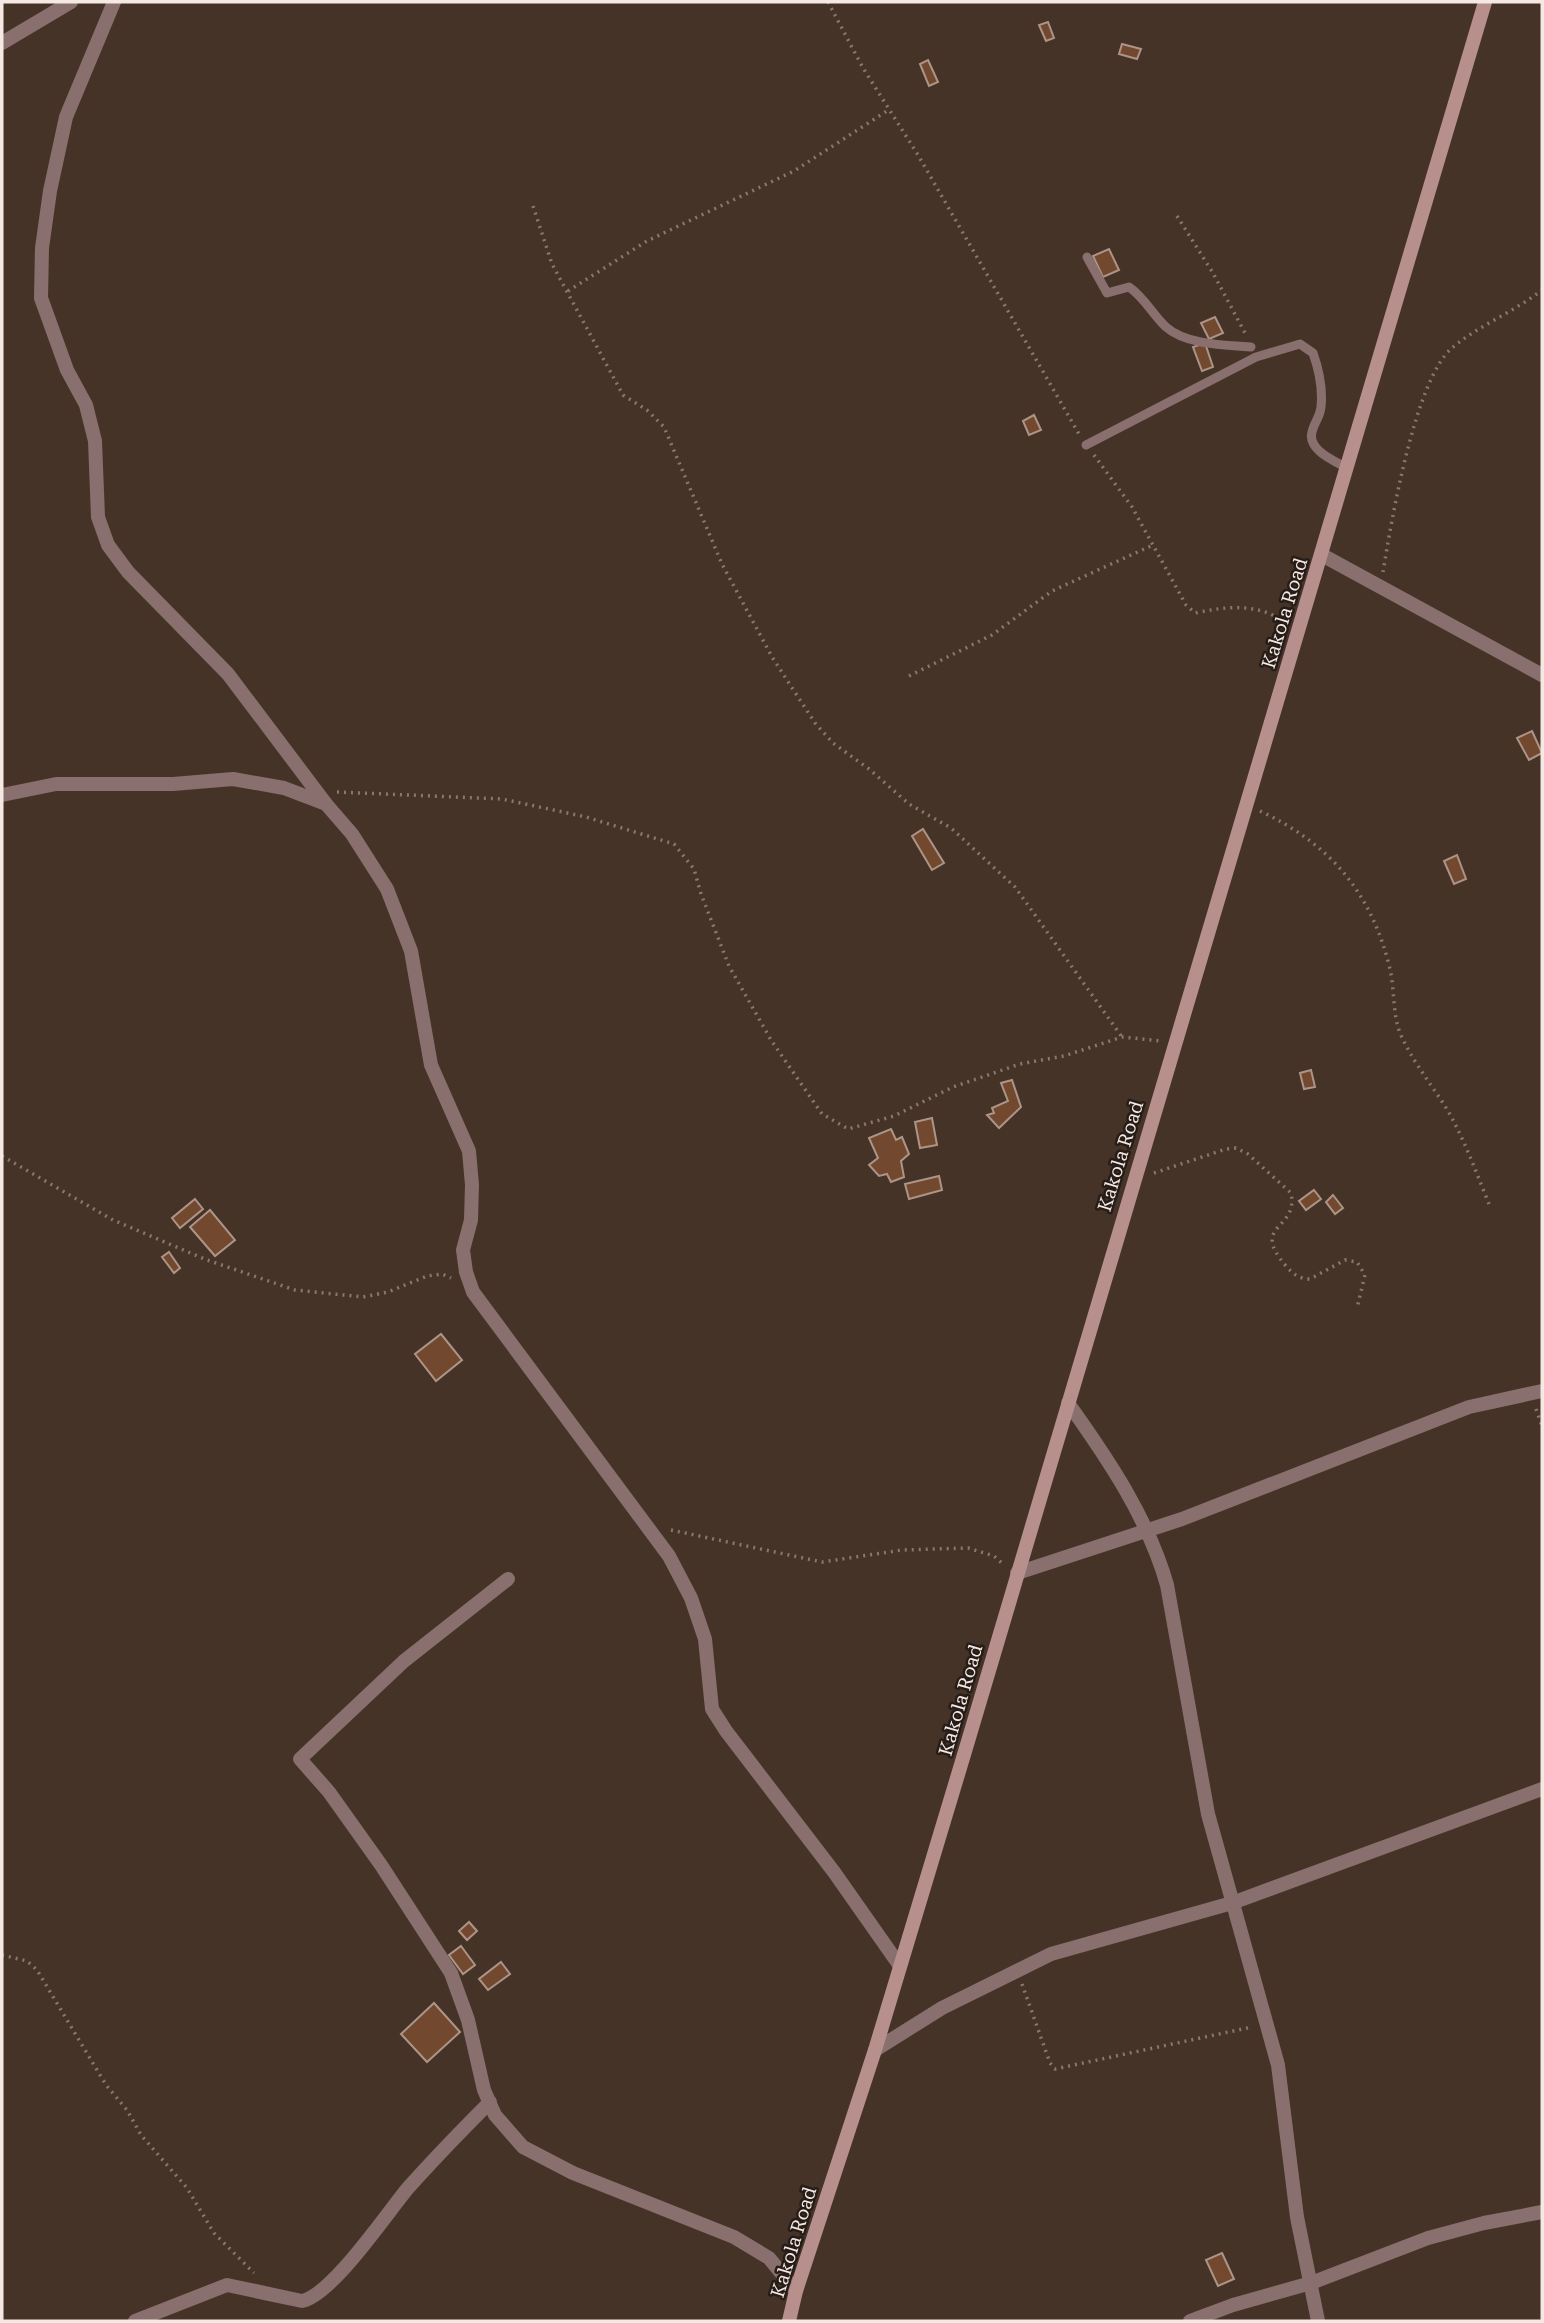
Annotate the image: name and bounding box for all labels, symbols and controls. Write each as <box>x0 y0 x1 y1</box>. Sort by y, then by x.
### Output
street label: Kakola Road <box>1257 555 1312 671</box>
street label: Kakola Road <box>1093 1098 1148 1214</box>
street label: Kakola Road <box>934 1642 987 1758</box>
street label: Kakola Road <box>766 2184 821 2300</box>

